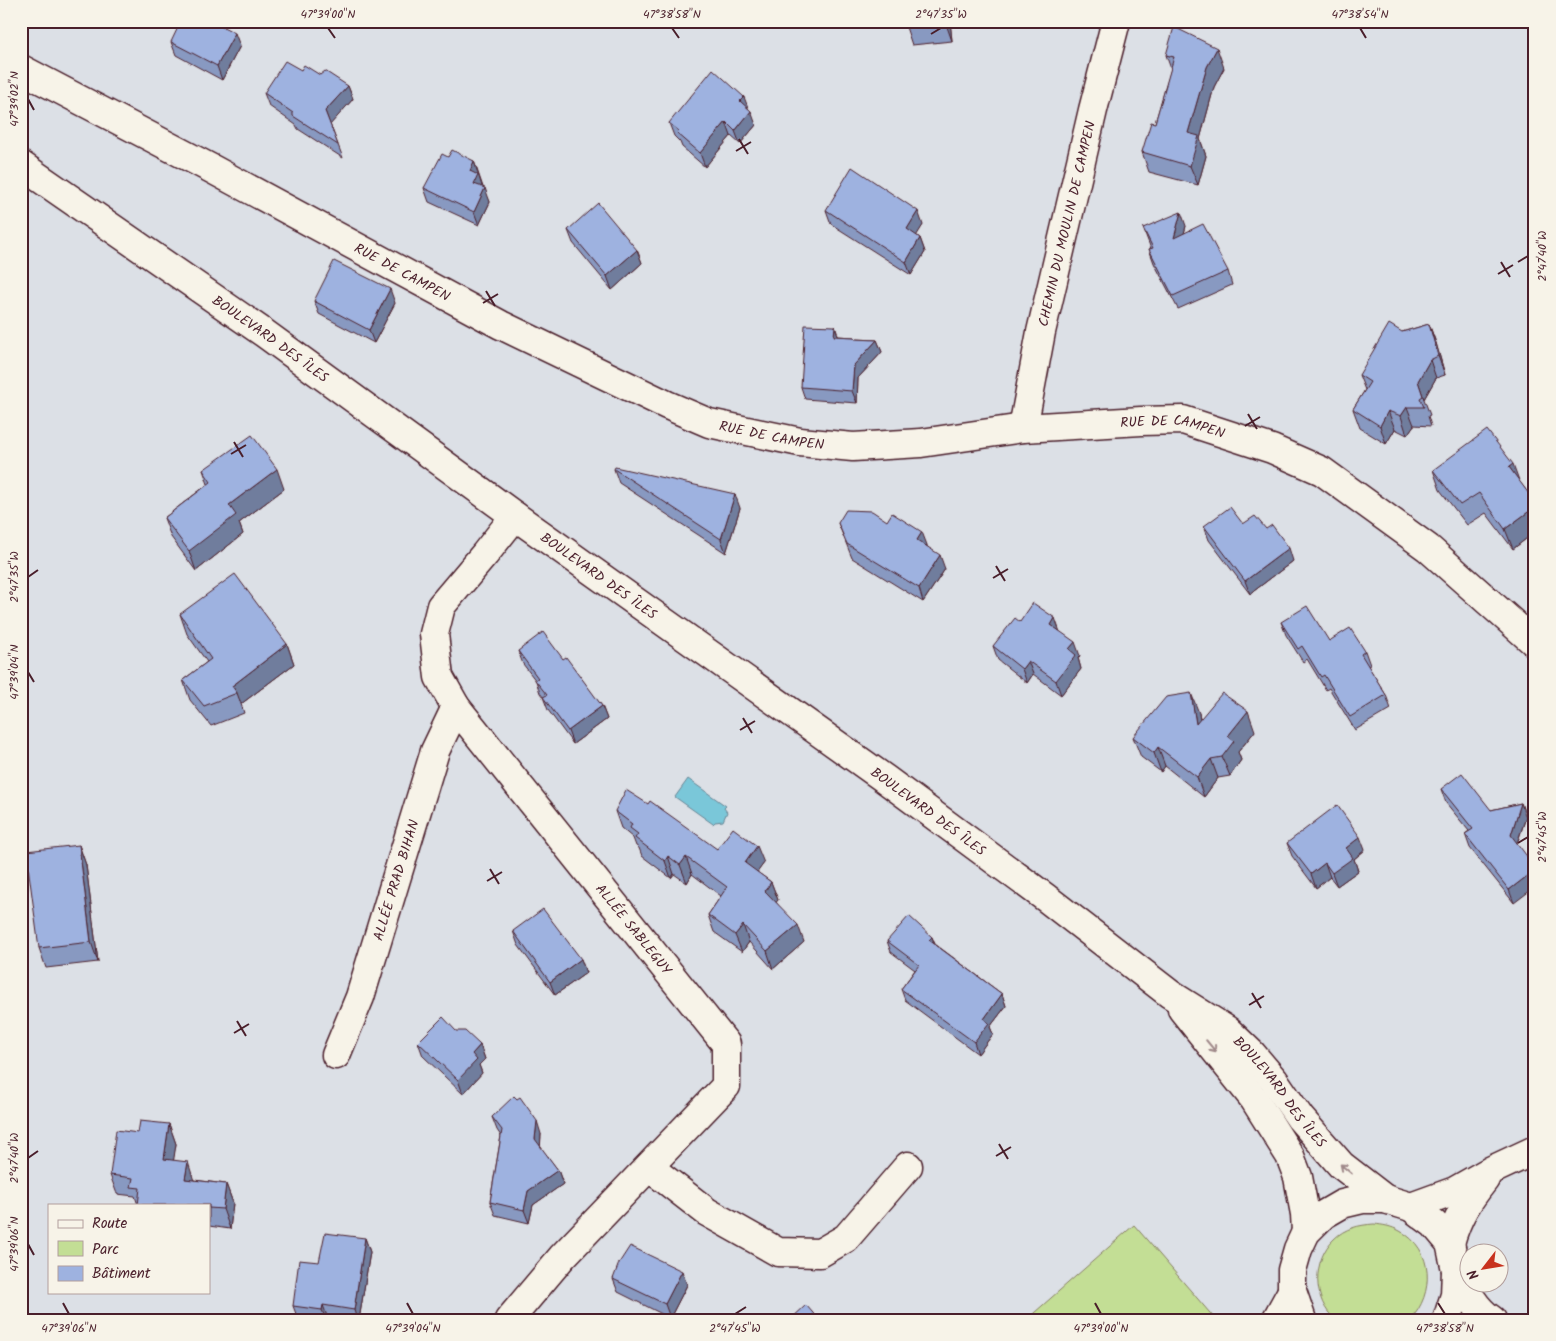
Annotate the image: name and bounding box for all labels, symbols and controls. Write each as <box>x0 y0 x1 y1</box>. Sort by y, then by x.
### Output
text: 47°39'00"N <box>301 5 355 24</box>
text: 47°38'58"N <box>643 5 701 24</box>
text: 2°47'35"W <box>915 5 967 24</box>
text: 47°38'54"N <box>1331 5 1389 24</box>
text: 47°39'02"N <box>5 71 24 127</box>
street label: CHEMIN DU MOULIN DE CAMPEN <box>1033 118 1102 329</box>
text: 2°47'40"W <box>1533 231 1552 281</box>
street label: RUE DE CAMPEN <box>350 238 454 308</box>
street label: BOULEVARD DES ÎLES <box>207 290 333 389</box>
street label: RUE DE CAMPEN <box>1120 410 1228 445</box>
street label: RUE DE CAMPEN <box>717 415 826 456</box>
street label: BOULEVARD DES ÎLES <box>536 527 662 626</box>
text: 2°47'35"W <box>5 551 24 603</box>
text: 47°39'04"N <box>5 644 24 700</box>
street label: BOULEVARD DES ÎLES <box>866 762 991 862</box>
text: 2°47'45"W <box>1533 811 1552 863</box>
street label: ALLÉE PRAD BIHAN <box>368 817 426 944</box>
street label: ALLÉE SABLEGUY <box>590 879 677 981</box>
street label: BOULEVARD DES ÎLES <box>1228 1031 1332 1153</box>
one-way arrow <box>1205 1039 1216 1052</box>
text: 2°47'40"W <box>5 1133 24 1183</box>
one-way arrow <box>1340 1163 1353 1174</box>
legend <box>48 1204 210 1294</box>
text: Route <box>92 1212 128 1236</box>
text: 47°39'06"N <box>5 1216 24 1272</box>
text: Parc <box>92 1238 119 1262</box>
north arrow <box>1458 1244 1508 1294</box>
text: Bâtiment <box>92 1262 151 1286</box>
text: N <box>1462 1265 1485 1284</box>
text: 47°39'06"N <box>41 1319 97 1338</box>
text: 47°39'04"N <box>385 1319 441 1338</box>
text: 2°47'45"W <box>709 1319 761 1338</box>
text: 47°39'00"N <box>1074 1319 1128 1338</box>
text: 47°38'58"N <box>1416 1319 1474 1338</box>

